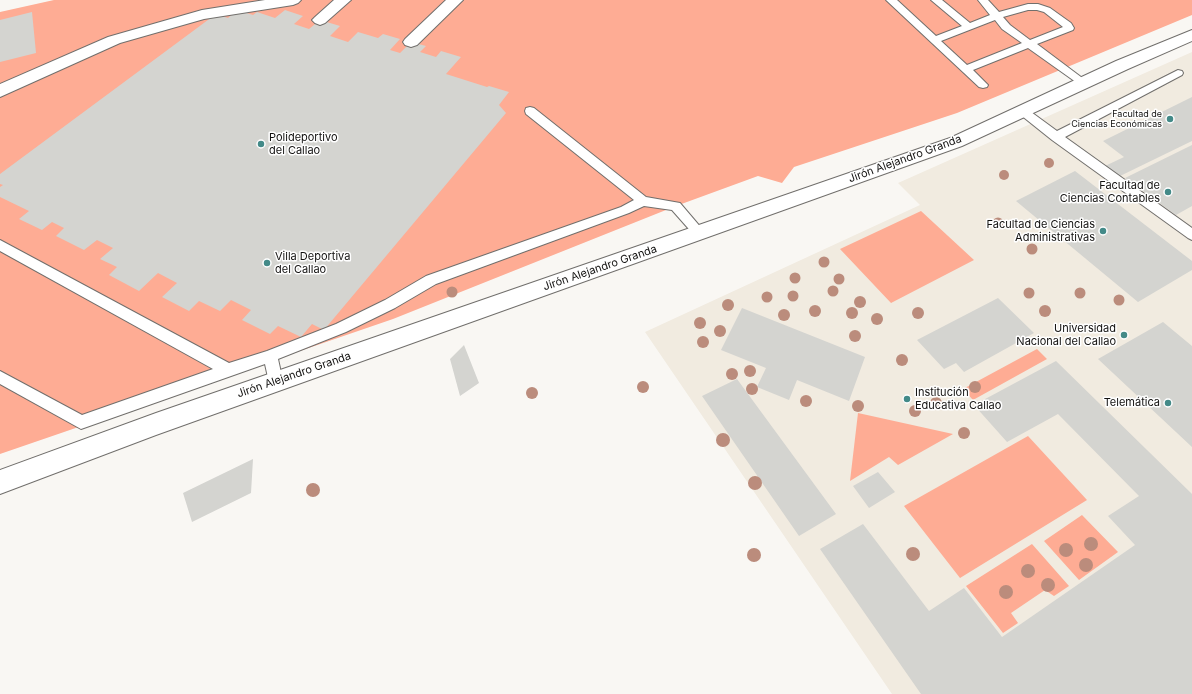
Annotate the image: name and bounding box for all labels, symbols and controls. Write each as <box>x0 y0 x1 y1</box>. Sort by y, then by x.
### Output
place label: Facultad de Ciencias Económicas <box>1071 109 1162 130</box>
marker: Facultad de Ciencias Económicas <box>1165 114 1175 124</box>
place label: Polideportivo del Callao <box>269 131 338 157</box>
street label: Jirón Alejandro Granda <box>847 132 963 186</box>
marker: Polideportivo del Callao <box>256 139 266 149</box>
place label: Facultad de Ciencias Contables <box>1060 179 1160 205</box>
marker: Facultad de Ciencias Contables <box>1163 187 1173 197</box>
place label: Facultad de Ciencias Administrativas <box>987 218 1095 244</box>
marker: Facultad de Ciencias Administrativas <box>1098 226 1108 236</box>
street label: Jirón Alejandro Granda <box>541 242 659 294</box>
place label: Villa Deportiva del Callao <box>275 250 350 276</box>
marker: Villa Deportiva del Callao <box>262 258 272 268</box>
place label: Universidad Nacional del Callao <box>1016 322 1116 348</box>
marker: Universidad Nacional del Callao <box>1119 330 1129 340</box>
street label: Jirón Alejandro Granda <box>235 349 353 401</box>
place label: Institución Educativa Callao <box>915 386 1001 412</box>
marker: Institución Educativa Callao <box>902 394 912 404</box>
place label: Telemática <box>1104 396 1160 410</box>
marker: Telemática <box>1163 398 1173 408</box>

